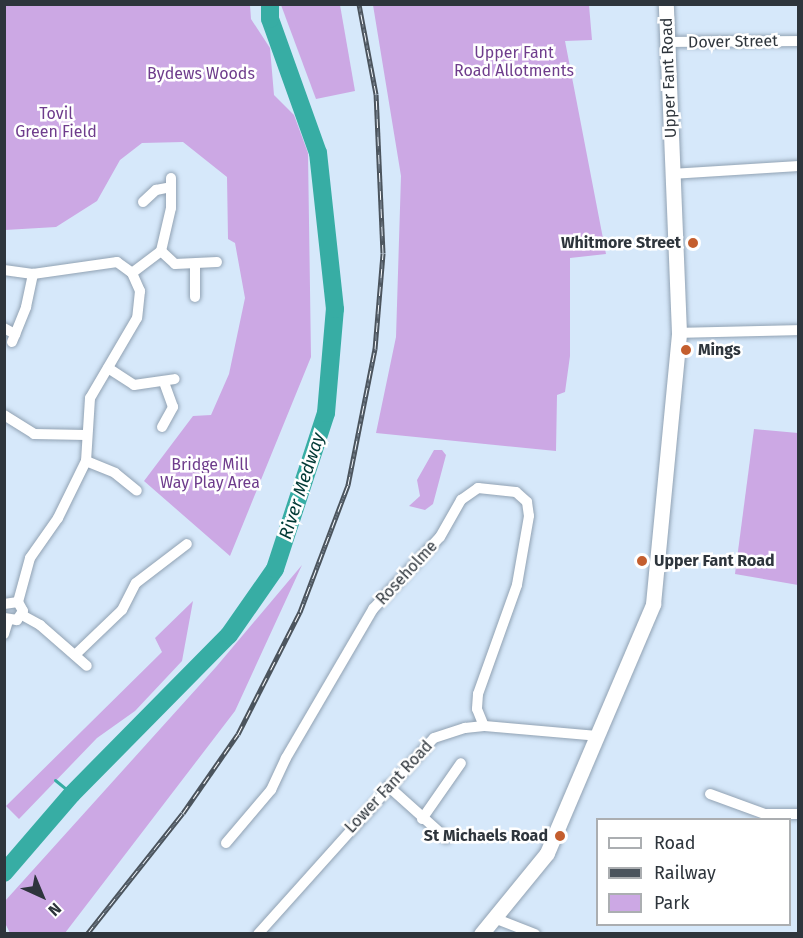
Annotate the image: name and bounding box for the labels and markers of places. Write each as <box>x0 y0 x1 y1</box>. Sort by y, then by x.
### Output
place label: Whitmore Street <box>561 233 681 253</box>
marker: Whitmore Street <box>686 236 700 250</box>
place label: Mings <box>698 340 741 360</box>
marker: Mings <box>679 343 693 357</box>
place label: Upper Fant Road <box>654 551 775 571</box>
marker: Upper Fant Road <box>635 554 649 568</box>
place label: St Michaels Road <box>424 826 548 846</box>
marker: St Michaels Road <box>553 829 567 843</box>

